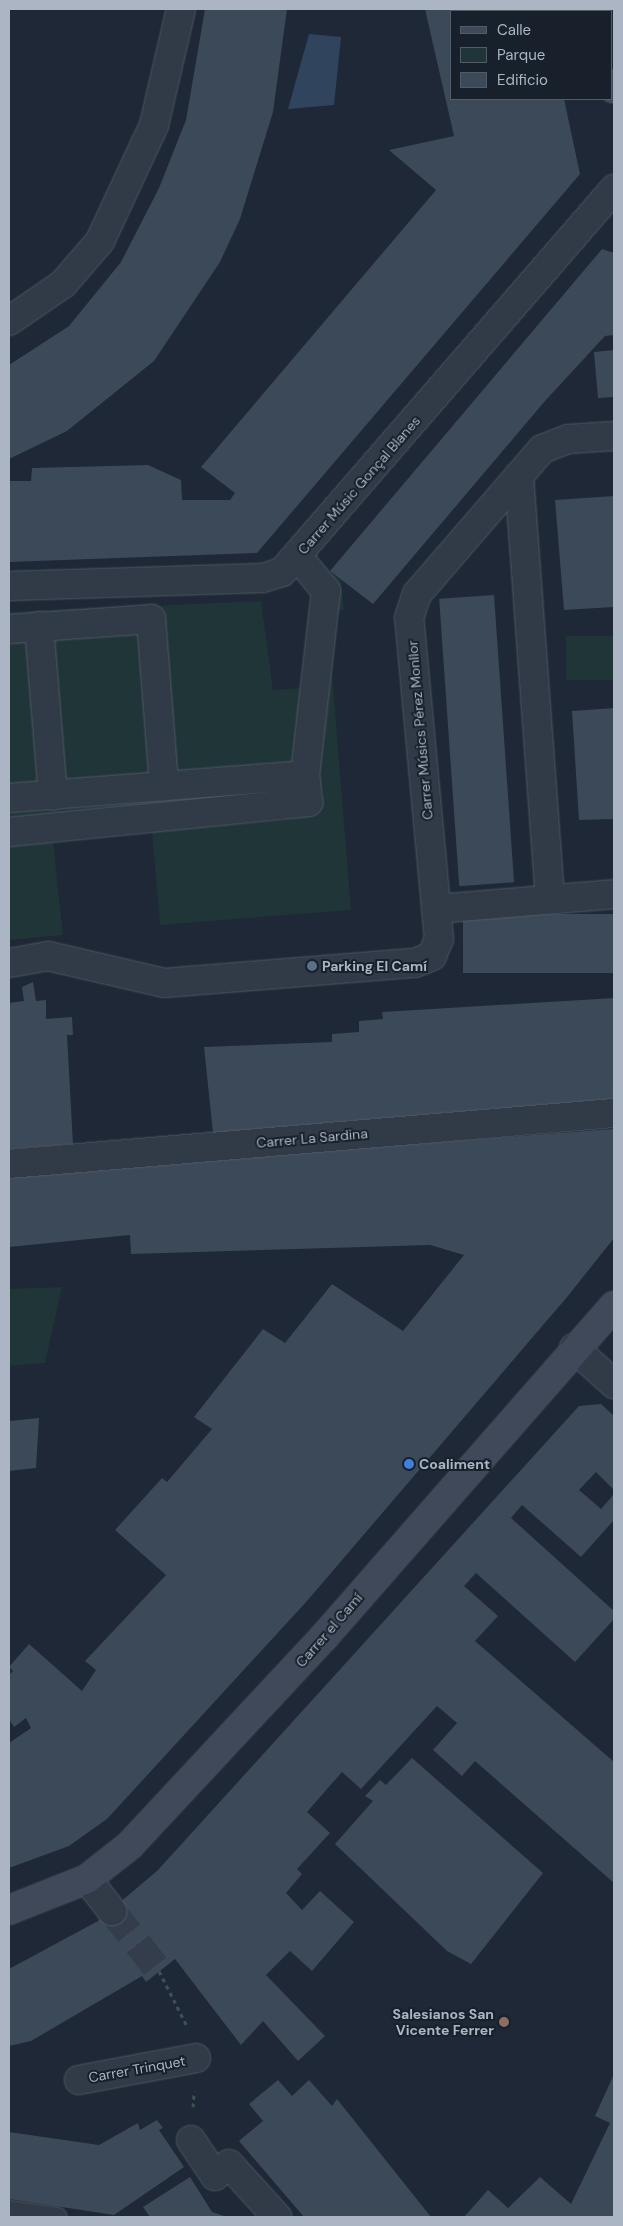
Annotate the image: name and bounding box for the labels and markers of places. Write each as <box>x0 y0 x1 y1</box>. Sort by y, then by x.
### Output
place label: Parking El Camí <box>322 958 427 974</box>
marker: Parking El Camí <box>306 960 318 972</box>
place label: Coaliment <box>419 1456 490 1472</box>
marker: Coaliment <box>403 1458 415 1470</box>
place label: Salesianos San Vicente Ferrer <box>392 2006 494 2038</box>
marker: Salesianos San Vicente Ferrer <box>498 2016 510 2028</box>

